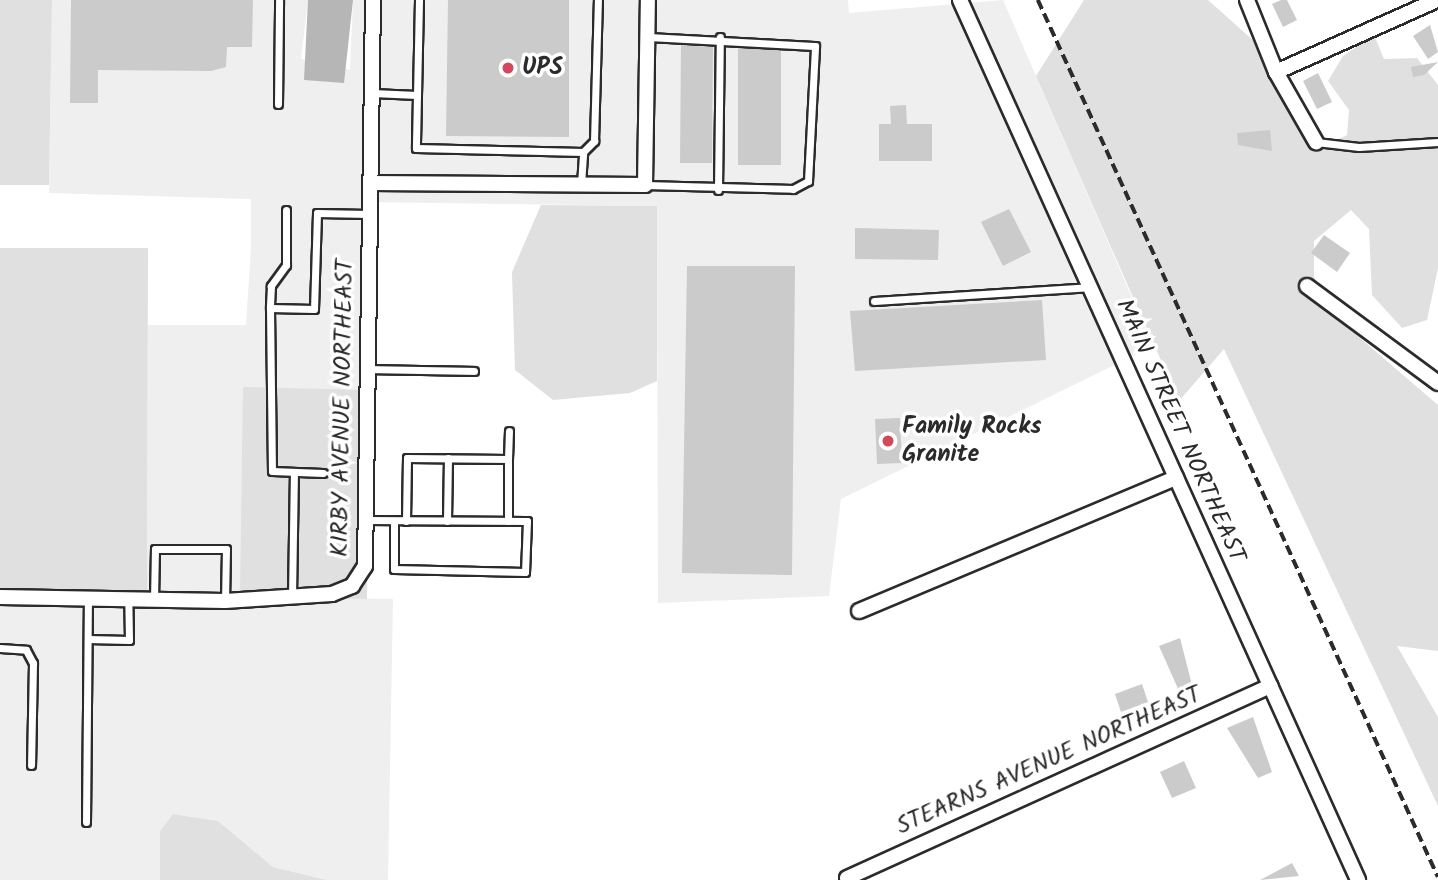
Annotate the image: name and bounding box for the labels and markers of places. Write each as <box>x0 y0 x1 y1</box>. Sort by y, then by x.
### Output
place label: UPS <box>522 54 563 82</box>
marker: UPS <box>500 60 516 76</box>
place label: Family Rocks Granite <box>902 413 1041 469</box>
marker: Family Rocks Granite <box>880 433 896 449</box>

